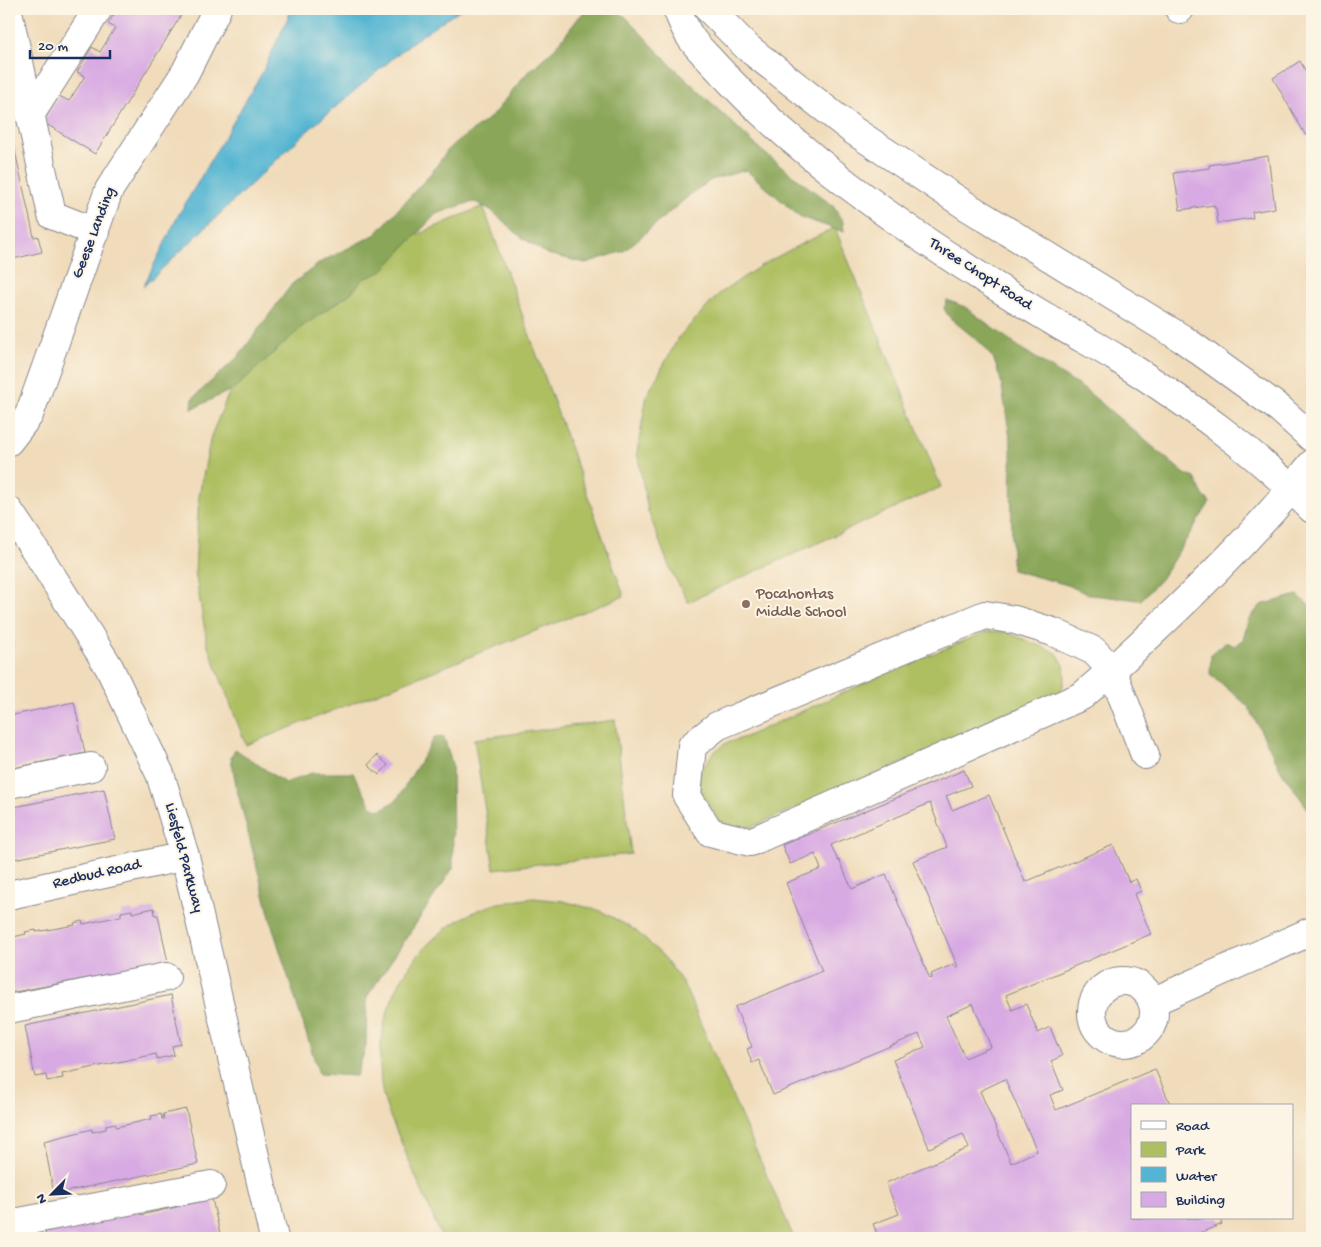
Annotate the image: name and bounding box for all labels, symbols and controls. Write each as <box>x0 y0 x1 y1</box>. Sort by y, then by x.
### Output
scale bar <box>30 28 110 60</box>
text: 20 m <box>38 38 68 56</box>
street label: Geese Landing <box>69 185 121 281</box>
street label: Three Chopt Road <box>924 234 1037 316</box>
place label: Pocahontas Middle School <box>755 586 846 623</box>
marker: Pocahontas Middle School <box>740 598 752 610</box>
street label: Liesfeld Parkway <box>159 801 207 915</box>
street label: Redbud Road <box>51 855 145 894</box>
legend <box>1131 1104 1294 1220</box>
text: Road <box>1176 1118 1210 1136</box>
text: Park <box>1175 1142 1206 1160</box>
text: Water <box>1176 1168 1218 1186</box>
north arrow <box>28 1170 78 1220</box>
text: N <box>33 1191 52 1206</box>
text: Building <box>1175 1192 1225 1210</box>

